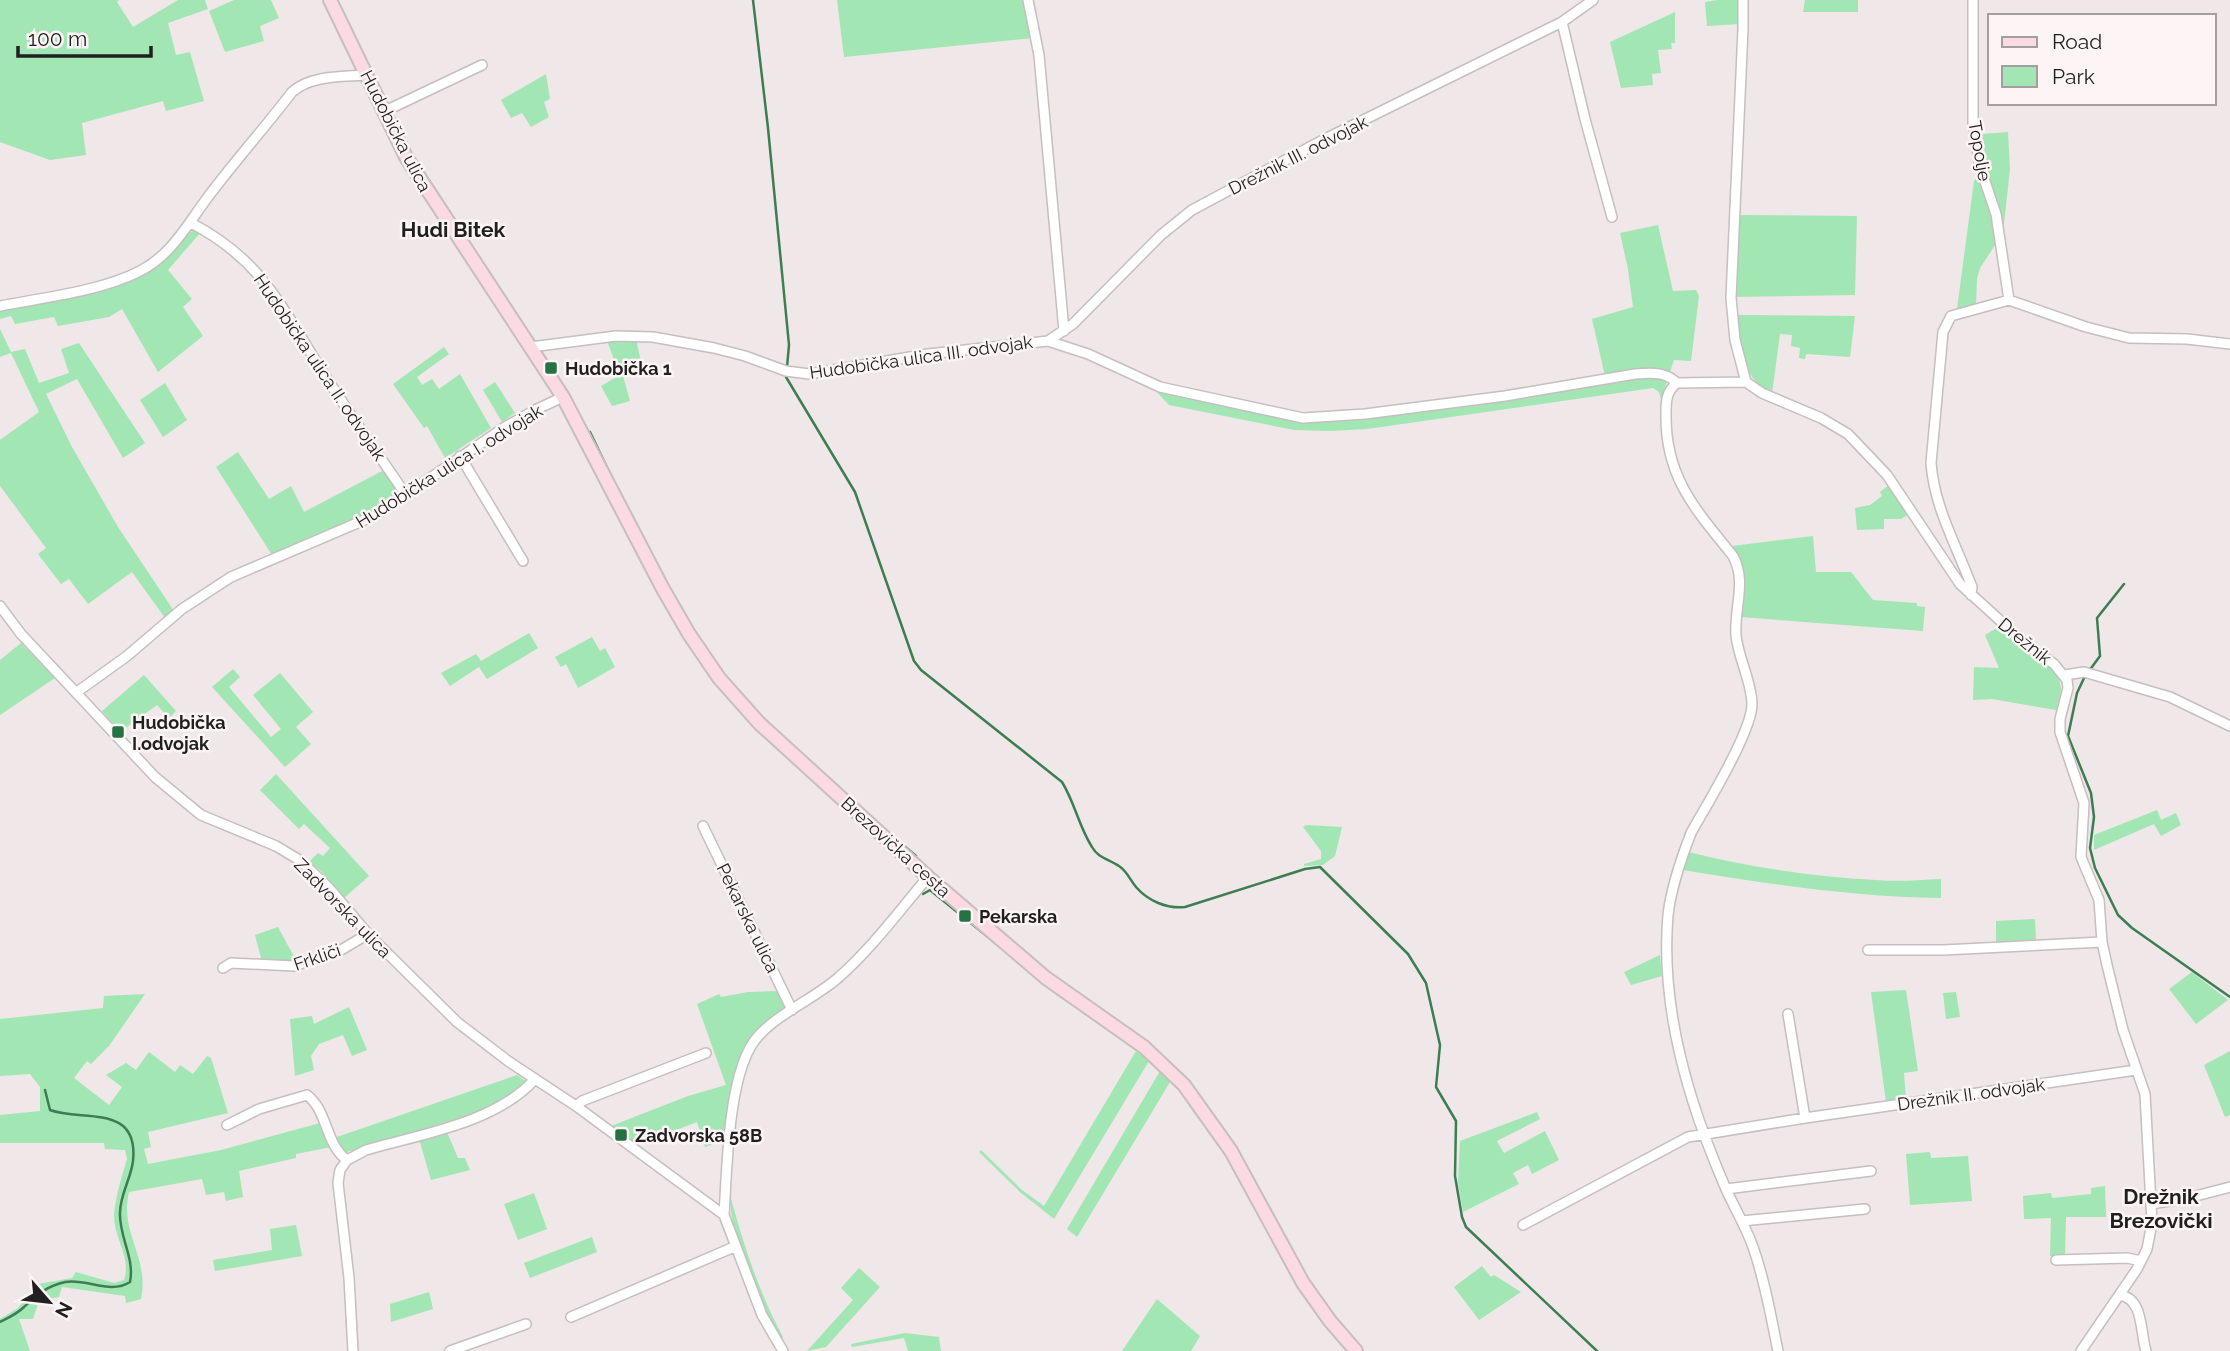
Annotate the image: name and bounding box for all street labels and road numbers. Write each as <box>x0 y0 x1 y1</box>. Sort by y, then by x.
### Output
street label: Hudobička ulica <box>356 67 436 195</box>
street label: Drežnik III. odvojak <box>1225 111 1372 199</box>
street label: Topolje <box>1964 119 1996 183</box>
street label: Hudobička ulica II. odvojak <box>250 270 391 465</box>
street label: Hudobička ulica III. odvojak <box>808 331 1034 383</box>
street label: Hudobička ulica I. odvojak <box>352 400 547 532</box>
street label: Drežnik <box>1994 613 2056 669</box>
street label: Brezovička cesta <box>837 792 955 902</box>
street label: Zadvorska ulica <box>290 854 396 962</box>
street label: Pekarska ulica <box>712 860 784 976</box>
street label: Frkliči <box>291 939 343 975</box>
street label: Drežnik II. odvojak <box>1896 1073 2047 1115</box>

